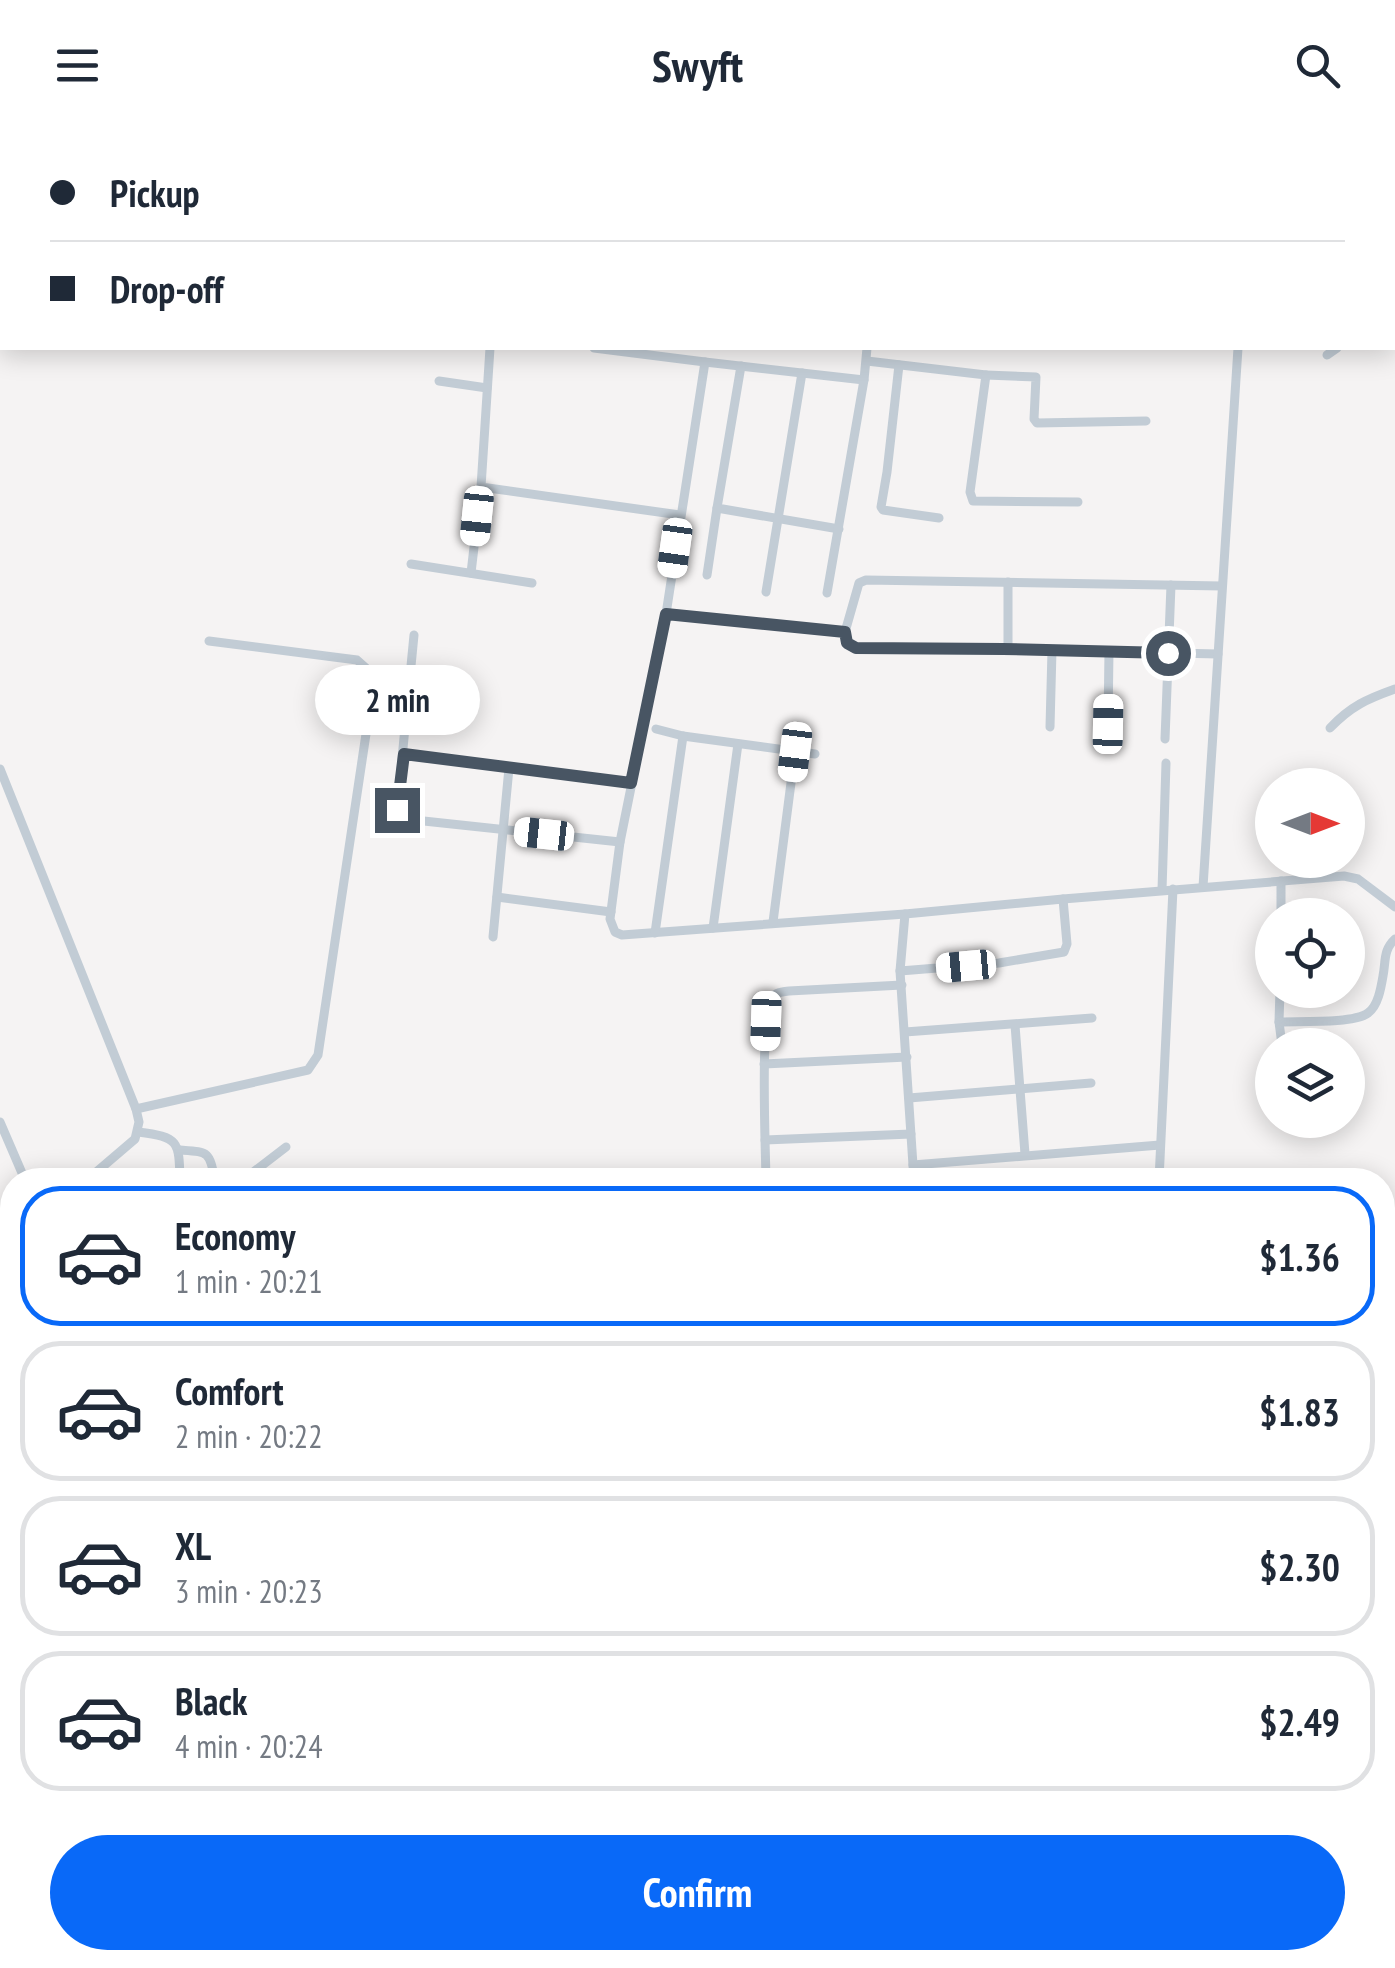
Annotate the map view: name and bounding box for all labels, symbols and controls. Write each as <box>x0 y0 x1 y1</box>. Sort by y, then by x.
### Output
text: Swyft <box>652 36 743 94</box>
icon: menu <box>50 38 105 93</box>
icon: search <box>1290 38 1345 93</box>
text: Pickup <box>110 168 200 217</box>
text: Drop-off <box>110 264 224 313</box>
car <box>459 485 495 547</box>
car <box>656 516 694 580</box>
route start <box>1146 631 1191 676</box>
callout: 2 min <box>314 665 480 735</box>
text: 2 min <box>365 679 430 721</box>
car <box>1092 694 1124 754</box>
car <box>776 720 814 784</box>
north arrow <box>1255 768 1365 878</box>
map controls <box>1255 768 1365 1138</box>
route end <box>375 788 420 833</box>
car <box>513 816 575 852</box>
button: locate <box>1255 898 1365 1008</box>
car <box>935 948 997 984</box>
car <box>750 990 782 1052</box>
button: layers <box>1255 1028 1365 1138</box>
icon: car <box>55 1211 145 1301</box>
text: Economy <box>175 1211 295 1260</box>
text: $1.36 <box>1259 1232 1340 1281</box>
text: 1 min · 20:21 <box>175 1260 323 1302</box>
icon: car <box>55 1366 145 1456</box>
text: Comfort <box>175 1366 284 1415</box>
text: $1.83 <box>1259 1387 1340 1436</box>
text: 2 min · 20:22 <box>175 1415 323 1457</box>
icon: car <box>55 1521 145 1611</box>
text: XL <box>175 1521 211 1570</box>
text: $2.30 <box>1259 1542 1340 1591</box>
text: 3 min · 20:23 <box>175 1570 323 1612</box>
icon: car <box>55 1676 145 1766</box>
text: Black <box>175 1676 248 1725</box>
text: $2.49 <box>1259 1697 1340 1746</box>
text: 4 min · 20:24 <box>175 1725 323 1767</box>
button: Confirm <box>50 1835 1345 1950</box>

